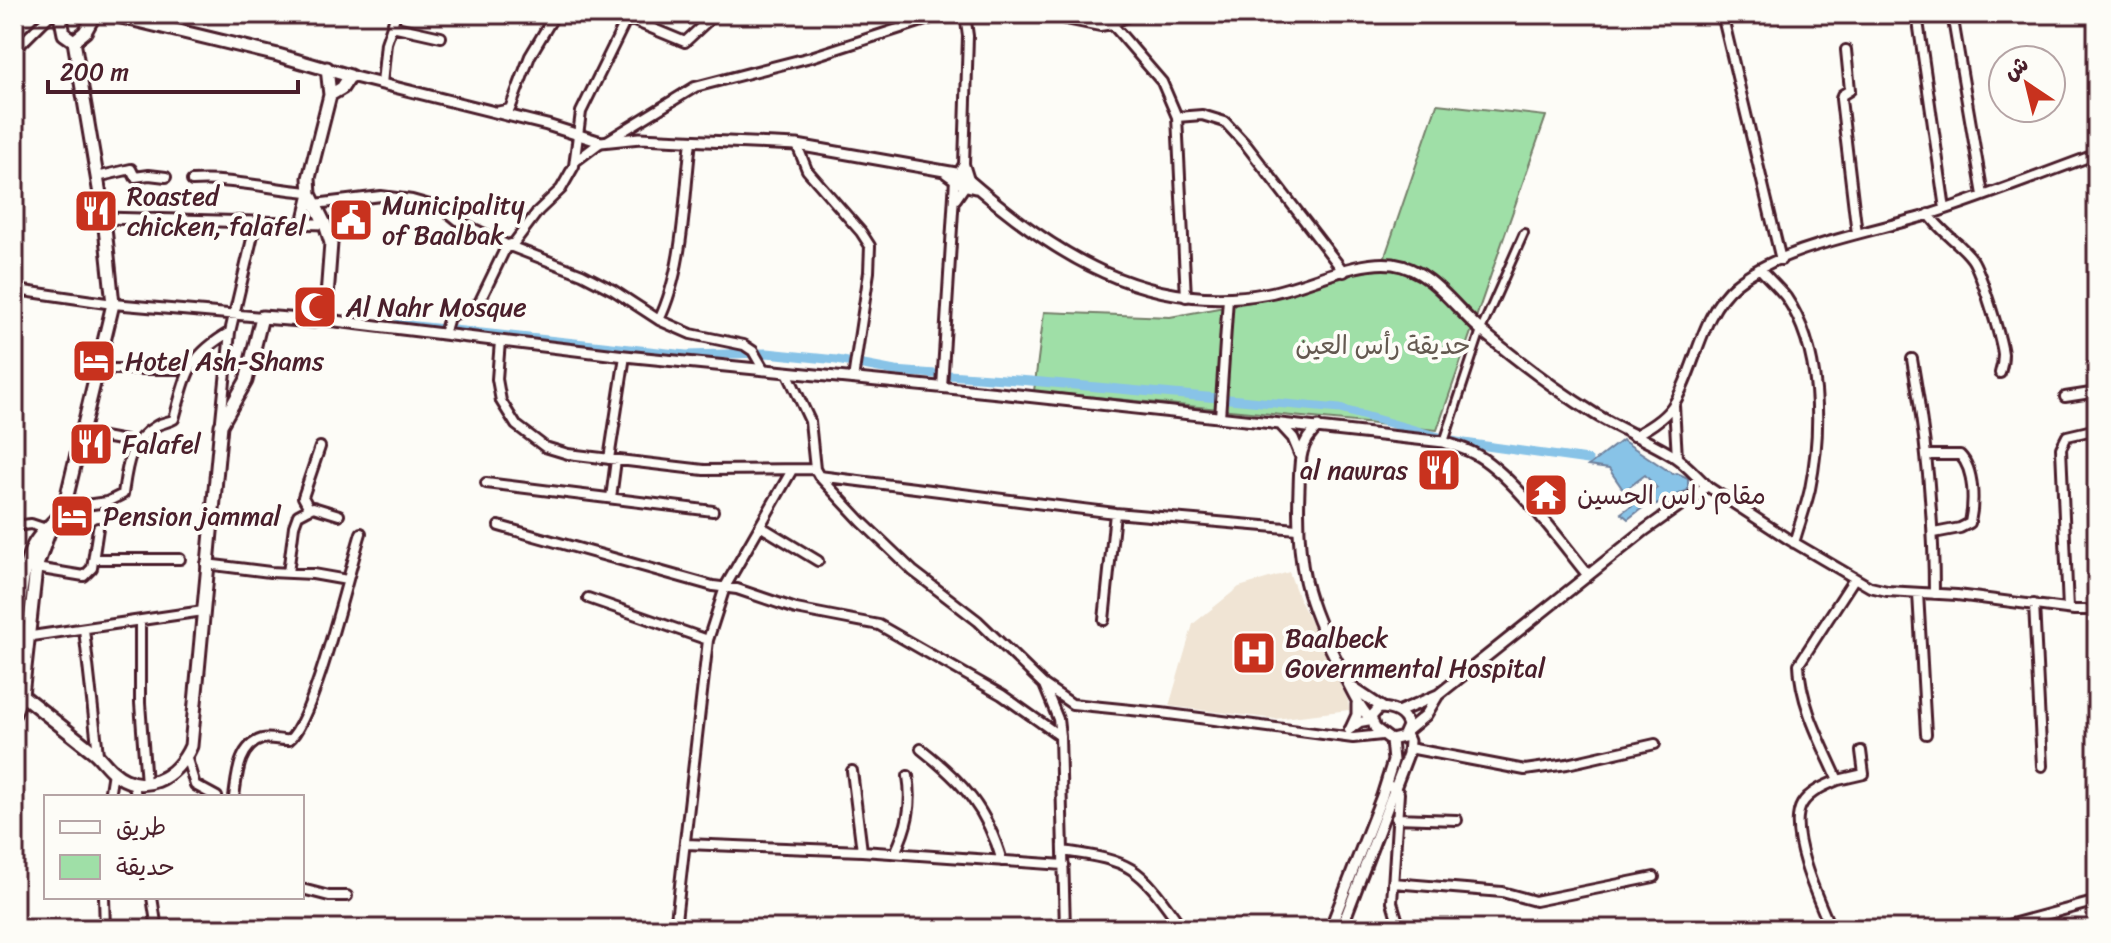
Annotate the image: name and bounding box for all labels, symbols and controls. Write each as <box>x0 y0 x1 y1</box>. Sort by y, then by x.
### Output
scale bar <box>48 44 298 94</box>
north arrow <box>1987 44 2067 124</box>
text: ش <box>1995 45 2037 91</box>
text: 200 m <box>60 51 129 93</box>
place label: Roasted chicken, falafel <box>127 173 306 249</box>
place label: Municipality of Baalbak <box>382 182 525 258</box>
restaurant icon: Roasted chicken, falafel <box>72 187 120 235</box>
public building icon: Municipality of Baalbak <box>327 196 375 244</box>
mosque icon: Al Nahr Mosque <box>291 283 339 331</box>
place label: Al Nahr Mosque <box>345 284 527 330</box>
park label: حديقة رأس العين <box>1295 322 1471 368</box>
hotel icon: Hotel Ash-Shams <box>70 337 118 385</box>
place label: Hotel Ash-Shams <box>125 338 325 384</box>
restaurant icon: Falafel <box>67 420 115 468</box>
place label: Falafel <box>122 421 202 467</box>
restaurant icon: al nawras <box>1415 446 1463 494</box>
place label: al nawras <box>1300 447 1408 493</box>
temple icon: مقام راس الحسين <box>1522 471 1570 519</box>
place label: مقام راس الحسين <box>1577 472 1766 518</box>
hotel icon: Pension jammal <box>48 492 96 540</box>
place label: Pension jammal <box>103 493 282 539</box>
place label: Baalbeck Governmental Hospital <box>1285 615 1546 691</box>
hospital icon: Baalbeck Governmental Hospital <box>1230 629 1278 677</box>
legend <box>44 795 304 899</box>
text: طريق <box>116 806 166 848</box>
text: حديقة <box>116 846 175 888</box>

